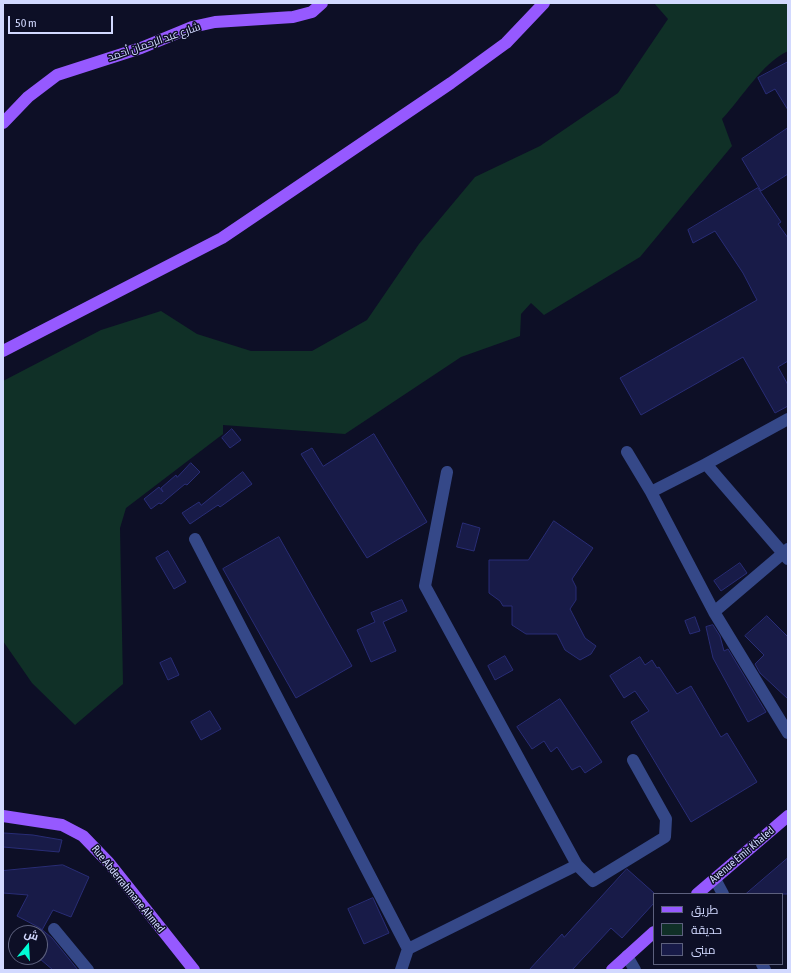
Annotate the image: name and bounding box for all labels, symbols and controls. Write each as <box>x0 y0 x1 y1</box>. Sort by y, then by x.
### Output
scale bar <box>10 8 115 34</box>
text: 50 m <box>15 16 37 30</box>
street label: شارع عبد الرحمان أحمد <box>106 20 202 64</box>
street label: Avenue Emir Khaled <box>707 824 777 886</box>
street label: Rue Abderrahmane Ahmed <box>89 843 167 935</box>
legend <box>653 893 783 965</box>
text: طريق <box>691 903 718 917</box>
text: حديقة <box>691 923 722 937</box>
north arrow <box>8 925 48 965</box>
text: ش <box>23 927 40 942</box>
text: مبنى <box>691 943 716 957</box>

